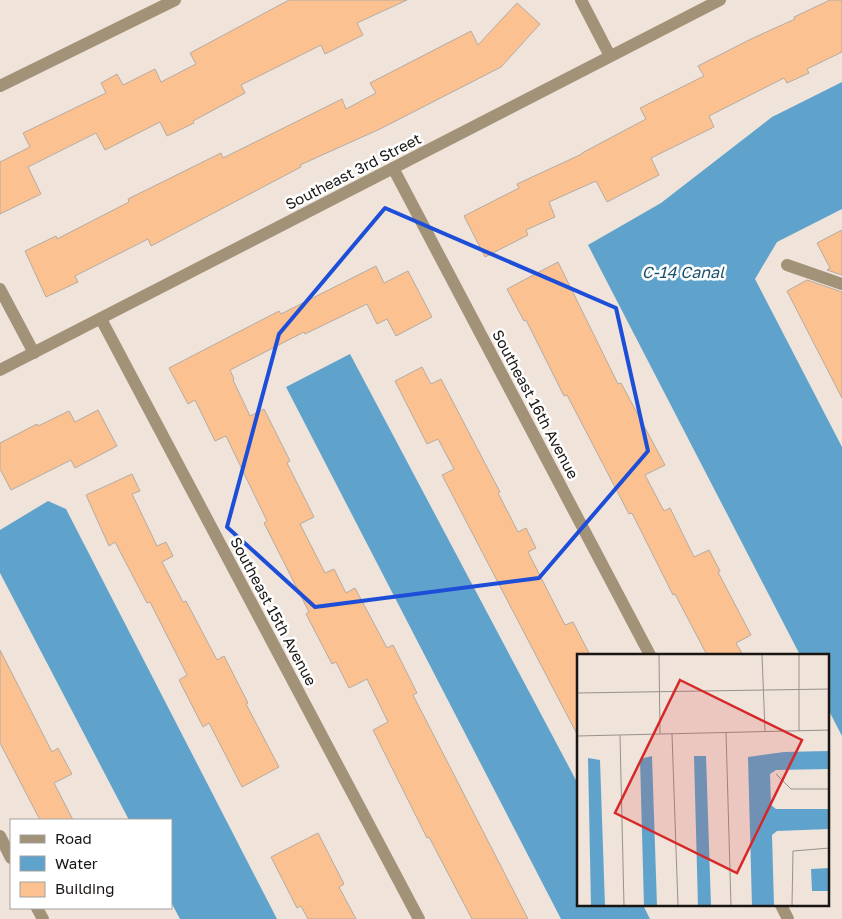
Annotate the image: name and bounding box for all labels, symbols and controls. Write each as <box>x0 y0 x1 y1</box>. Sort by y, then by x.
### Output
street label: Southeast 3rd Street <box>282 129 424 213</box>
water label: C-14 Canal <box>642 262 725 282</box>
street label: Southeast 16th Avenue <box>489 326 583 482</box>
street label: Southeast 15th Avenue <box>227 534 321 689</box>
inset map <box>577 654 830 906</box>
legend <box>10 819 172 909</box>
text: Road <box>55 829 92 847</box>
text: Water <box>55 854 98 872</box>
text: Building <box>55 879 115 897</box>

